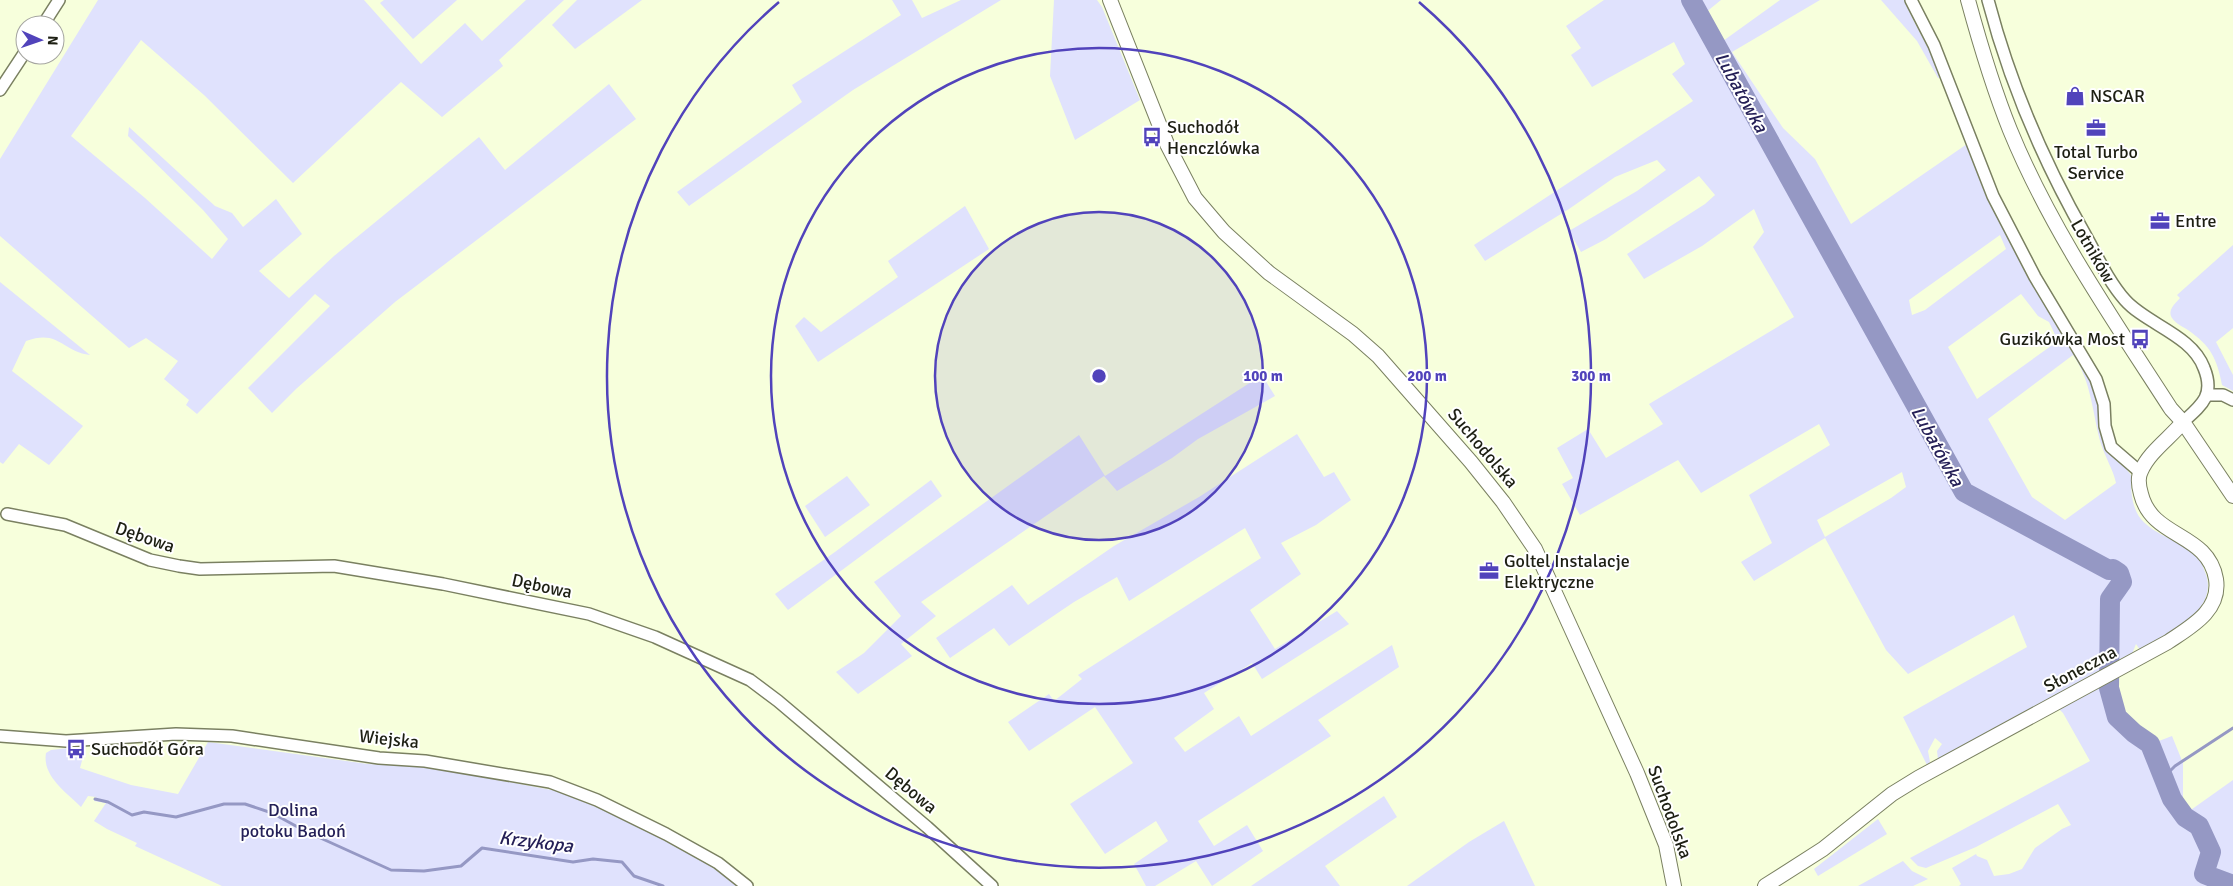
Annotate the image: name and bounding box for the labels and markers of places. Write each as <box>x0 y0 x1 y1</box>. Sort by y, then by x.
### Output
shop icon: NSCAR <box>2064 85 2086 107</box>
place label: NSCAR <box>2090 85 2145 107</box>
place label: Suchodół Henczlówka <box>1167 116 1260 159</box>
office icon: Total Turbo Service <box>2085 117 2107 139</box>
bus stop icon: Suchodół Henczlówka <box>1141 126 1163 148</box>
place label: Total Turbo Service <box>2054 141 2138 184</box>
office icon: Entre <box>2149 210 2171 232</box>
place label: Entre <box>2175 210 2217 232</box>
place label: Guzikówka Most <box>2000 328 2125 350</box>
bus stop icon: Guzikówka Most <box>2129 328 2151 350</box>
centre of rings <box>1090 367 1108 385</box>
place label: Goltel Instalacje Elektryczne <box>1504 550 1630 593</box>
office icon: Goltel Instalacje Elektryczne <box>1478 560 1500 582</box>
bus stop icon: Suchodół Góra <box>65 738 87 760</box>
place label: Suchodół Góra <box>91 738 204 760</box>

